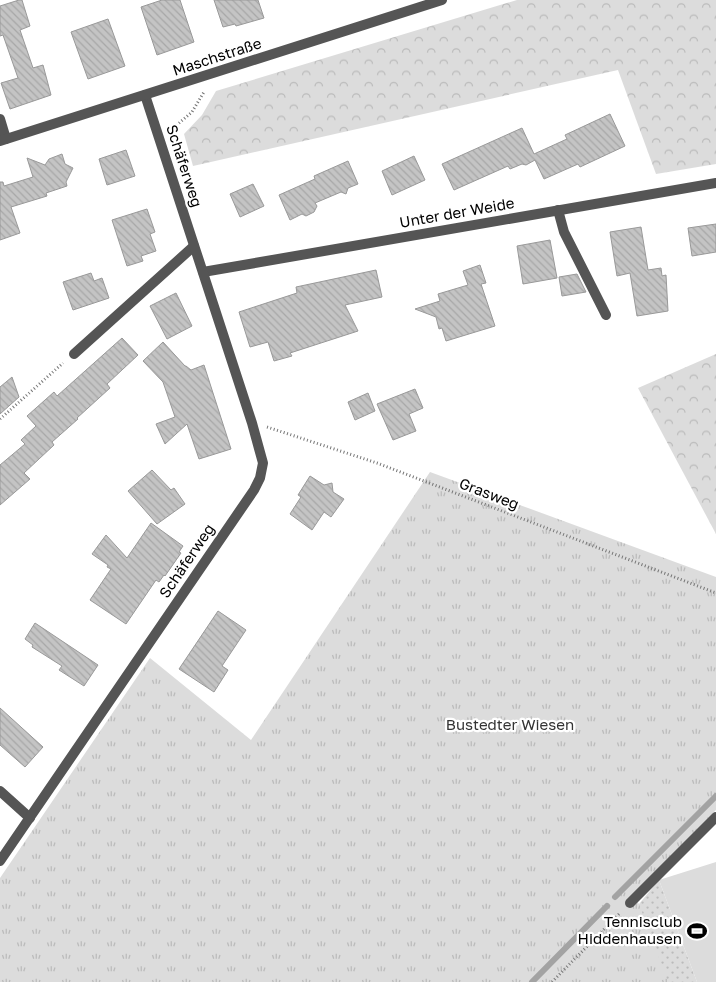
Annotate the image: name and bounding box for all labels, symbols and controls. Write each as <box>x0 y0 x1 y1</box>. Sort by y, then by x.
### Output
street label: Maschstraße <box>170 33 264 79</box>
street label: Schäferweg <box>163 122 207 209</box>
street label: Unter der Weide <box>398 193 516 231</box>
street label: Grasweg <box>457 473 522 513</box>
street label: Schäferweg <box>155 520 218 601</box>
park label: Bustedter Wiesen <box>446 715 574 733</box>
place label: Tennisclub Hiddenhausen <box>578 912 682 947</box>
sports icon: Tennisclub Hiddenhausen <box>686 920 708 942</box>

